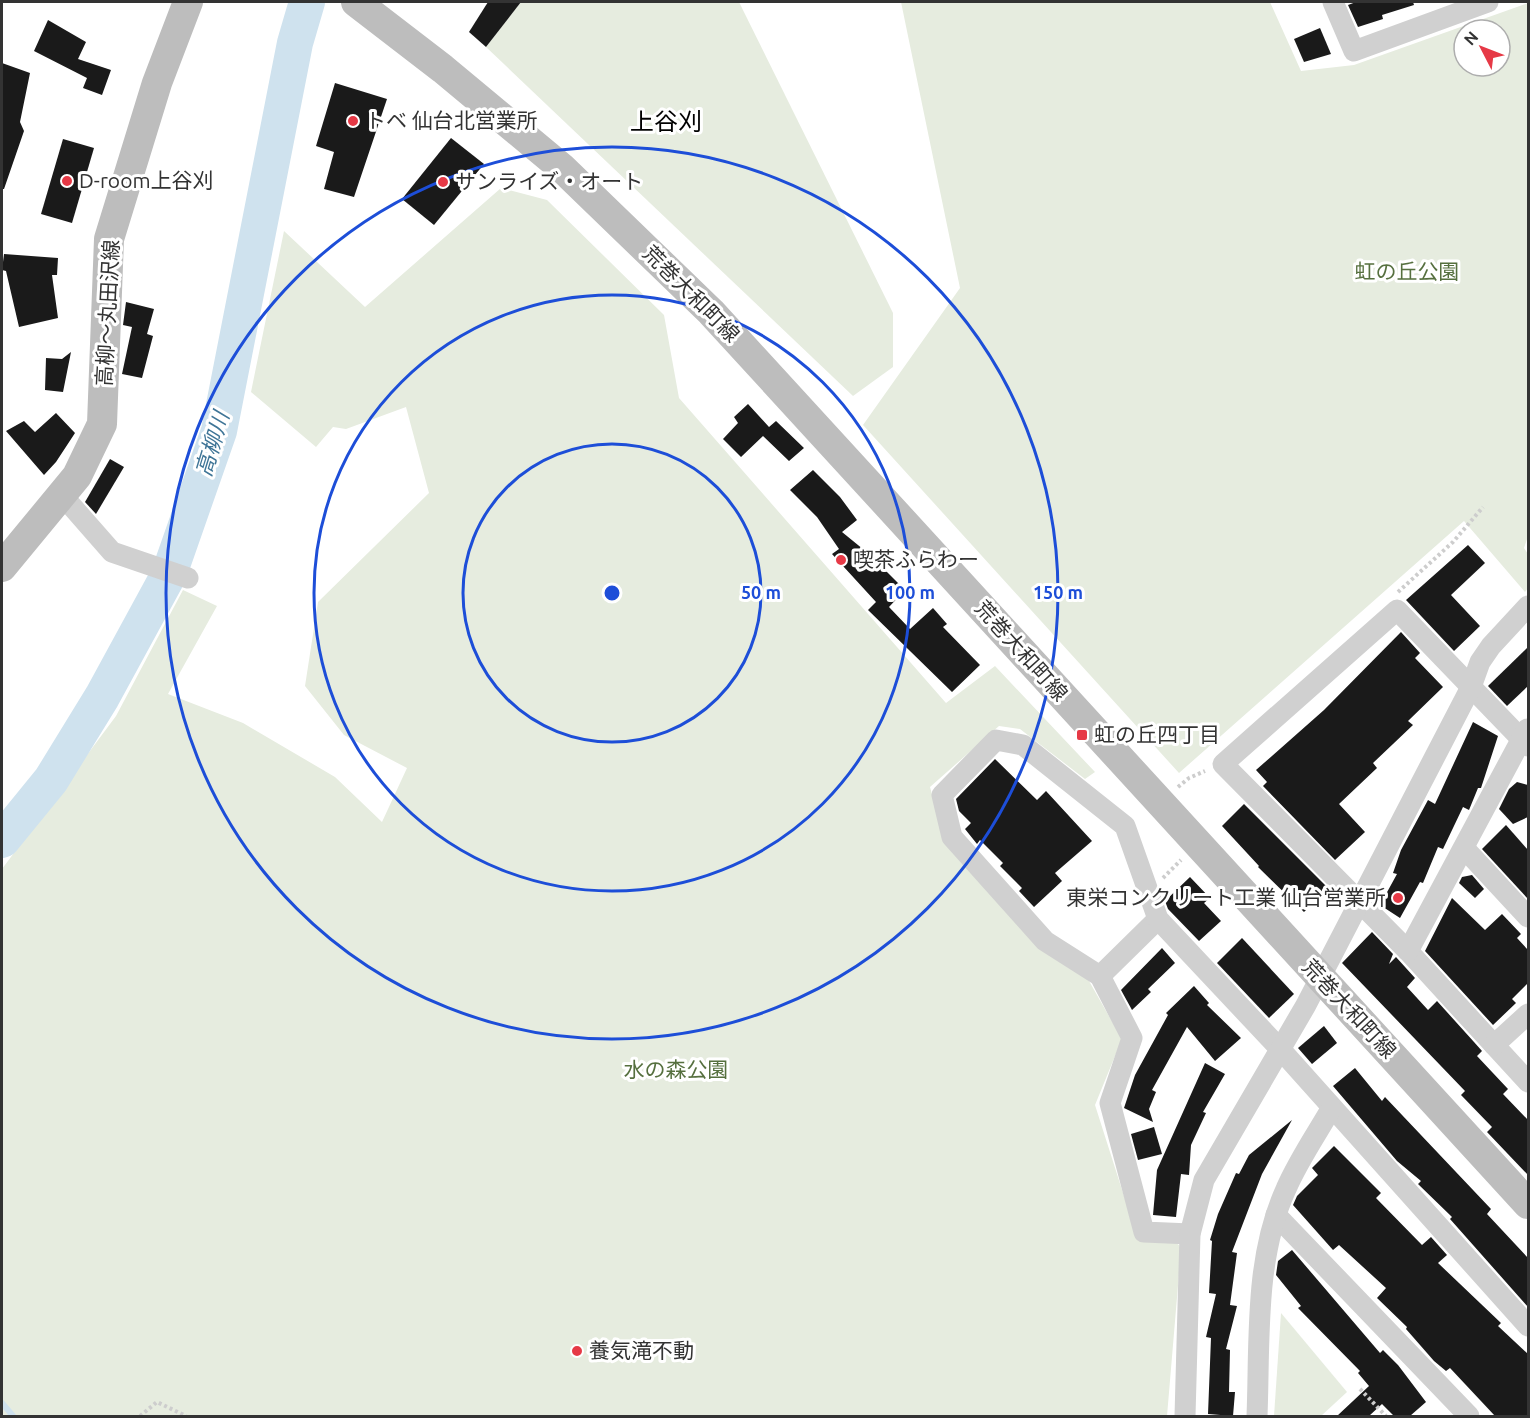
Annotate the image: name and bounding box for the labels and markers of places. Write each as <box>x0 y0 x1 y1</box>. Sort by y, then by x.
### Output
place label: トベ 仙台北営業所 <box>365 108 538 132</box>
marker: トベ 仙台北営業所 <box>346 114 360 128</box>
place label: D-room上谷刈 <box>79 168 214 192</box>
place label: サンライズ・オート <box>455 169 643 193</box>
marker: D-room上谷刈 <box>60 174 74 188</box>
marker: サンライズ・オート <box>436 175 450 189</box>
place label: 喫茶ふらわー <box>853 547 979 571</box>
marker: 喫茶ふらわー <box>834 553 848 567</box>
centre of rings <box>602 583 622 603</box>
place label: 虹の丘四丁目 <box>1094 722 1220 746</box>
marker: 虹の丘四丁目 <box>1075 728 1089 742</box>
place label: 東栄コンクリート工業 仙台営業所 <box>1066 885 1386 909</box>
marker: 東栄コンクリート工業 仙台営業所 <box>1391 891 1405 905</box>
place label: 養気滝不動 <box>589 1338 694 1362</box>
marker: 養気滝不動 <box>570 1344 584 1358</box>

